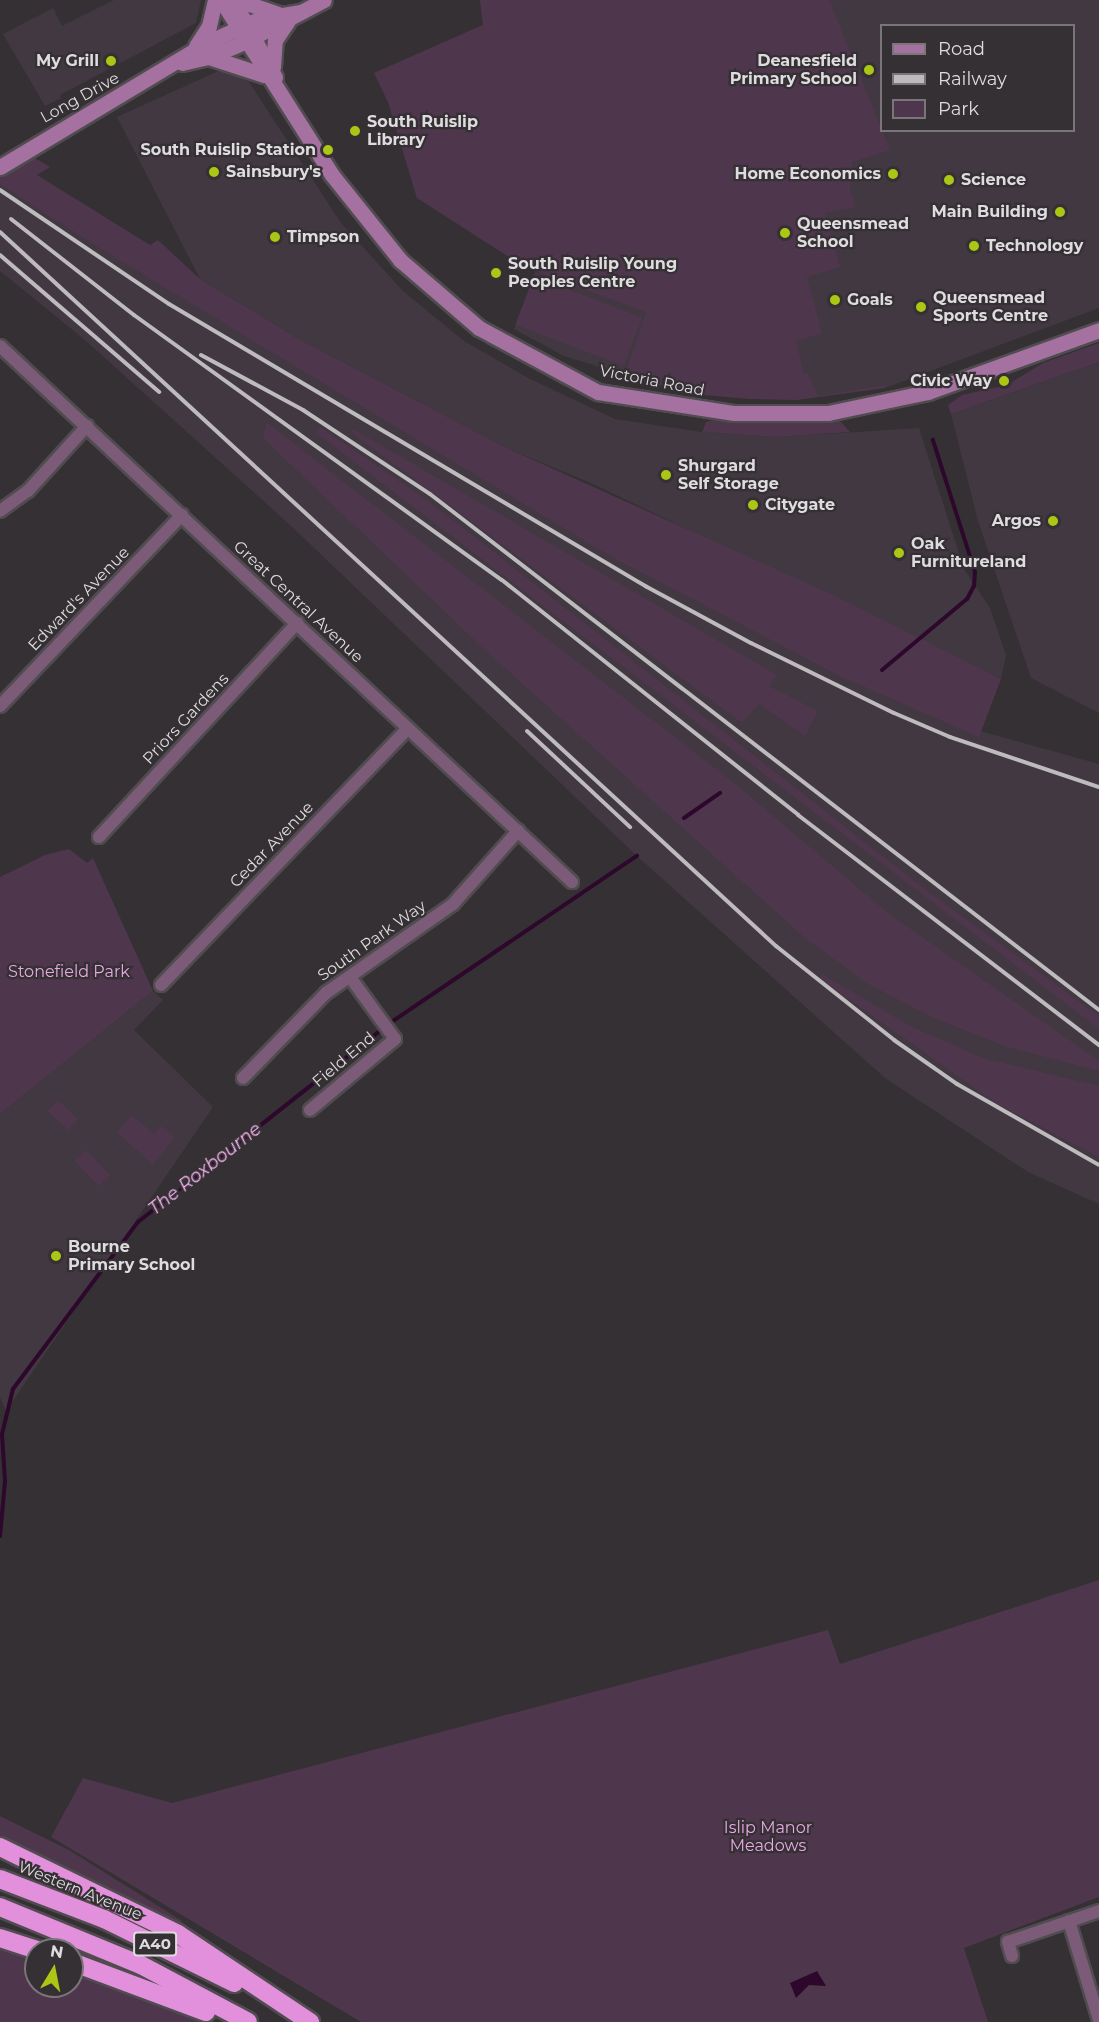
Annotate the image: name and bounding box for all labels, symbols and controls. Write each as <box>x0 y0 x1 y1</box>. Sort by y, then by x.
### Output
legend <box>880 24 1075 132</box>
text: Road <box>938 38 985 60</box>
place label: My Grill <box>36 51 99 71</box>
place label: Deanesfield Primary School <box>730 51 857 89</box>
marker: My Grill <box>104 54 118 68</box>
marker: Deanesfield Primary School <box>862 63 876 77</box>
street label: Long Drive <box>37 68 123 128</box>
text: Railway <box>938 68 1007 90</box>
text: Park <box>938 98 979 120</box>
place label: South Ruislip Library <box>367 112 478 150</box>
marker: South Ruislip Library <box>348 124 362 138</box>
place label: South Ruislip Station <box>140 140 316 160</box>
marker: South Ruislip Station <box>321 143 335 157</box>
place label: Sainsbury's <box>226 162 321 182</box>
place label: Home Economics <box>734 164 881 184</box>
marker: Sainsbury's <box>207 165 221 179</box>
marker: Home Economics <box>886 167 900 181</box>
place label: Science <box>961 170 1026 190</box>
marker: Science <box>942 173 956 187</box>
place label: Main Building <box>931 202 1048 222</box>
marker: Main Building <box>1053 205 1067 219</box>
place label: Queensmead School <box>797 214 909 252</box>
marker: Queensmead School <box>778 226 792 240</box>
place label: Timpson <box>287 227 360 247</box>
marker: Timpson <box>268 230 282 244</box>
place label: Technology <box>986 236 1083 256</box>
marker: Technology <box>967 239 981 253</box>
place label: South Ruislip Young Peoples Centre <box>508 254 677 292</box>
marker: South Ruislip Young Peoples Centre <box>489 266 503 280</box>
place label: Queensmead Sports Centre <box>933 288 1048 326</box>
place label: Goals <box>847 290 893 310</box>
marker: Goals <box>828 293 842 307</box>
marker: Queensmead Sports Centre <box>914 300 928 314</box>
street label: Victoria Road <box>598 361 706 401</box>
place label: Civic Way <box>910 371 992 391</box>
marker: Civic Way <box>997 374 1011 388</box>
place label: Shurgard Self Storage <box>678 456 779 494</box>
marker: Shurgard Self Storage <box>659 468 673 482</box>
place label: Citygate <box>765 495 835 515</box>
marker: Citygate <box>746 498 760 512</box>
place label: Argos <box>992 511 1041 531</box>
marker: Argos <box>1046 514 1060 528</box>
place label: Oak Furnitureland <box>911 534 1026 572</box>
street label: Great Central Avenue <box>229 537 367 667</box>
street label: Edward's Avenue <box>24 543 134 655</box>
marker: Oak Furnitureland <box>892 546 906 560</box>
street label: Priors Gardens <box>139 670 233 768</box>
street label: Cedar Avenue <box>226 798 318 892</box>
street label: South Park Way <box>314 897 430 985</box>
park label: Stonefield Park <box>8 962 130 982</box>
street label: Field End <box>309 1028 379 1092</box>
water label: The Roxbourne <box>144 1118 266 1220</box>
place label: Bourne Primary School <box>68 1237 195 1275</box>
marker: Bourne Primary School <box>49 1249 63 1263</box>
park label: Islip Manor Meadows <box>724 1818 812 1856</box>
street label: Western Avenue <box>15 1857 145 1925</box>
road number: A40 <box>132 1932 178 1956</box>
north arrow <box>24 1938 84 1998</box>
text: N <box>49 1941 65 1962</box>

